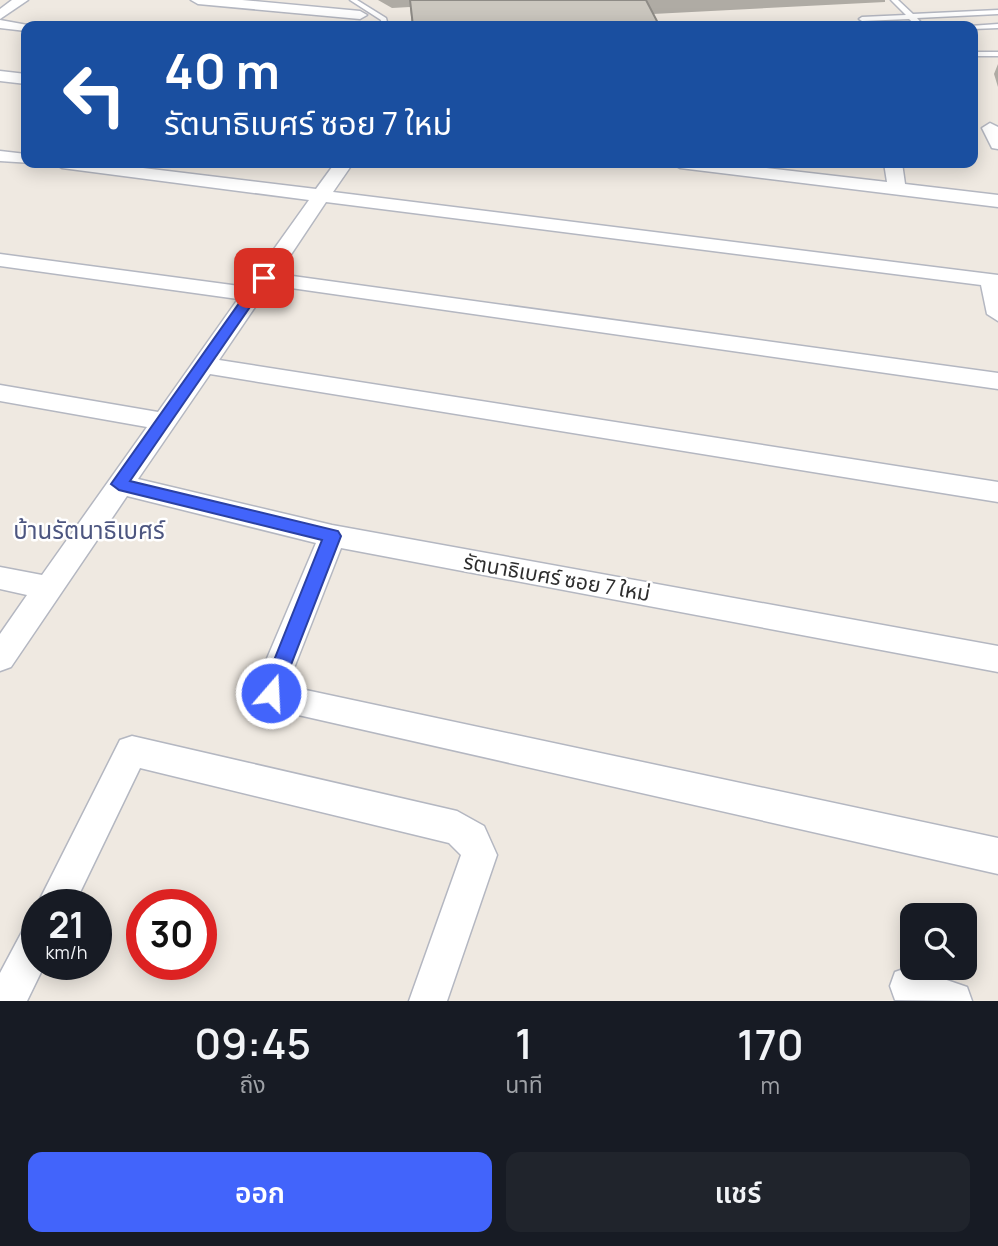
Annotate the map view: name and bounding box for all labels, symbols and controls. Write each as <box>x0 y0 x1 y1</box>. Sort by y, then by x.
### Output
text: 40 m <box>164 37 280 104</box>
icon: left <box>49 49 140 140</box>
text: รัตนาธิเบศร์ ซอย 7 ใหม่ <box>164 101 452 145</box>
pin <box>234 248 294 308</box>
icon: arrive <box>245 259 283 297</box>
district label: บ้านรัตนาธิเบศร์ <box>13 513 166 546</box>
street label: รัตนาธิเบศร์ ซอย 7 ใหม่ <box>461 547 653 607</box>
position arrow <box>234 656 308 730</box>
speed limit sign: 30 <box>126 889 217 980</box>
text: 21 <box>48 901 85 949</box>
map controls <box>900 903 977 980</box>
button: search <box>900 903 977 980</box>
text: km/h <box>46 940 87 964</box>
text: 09:45 <box>194 1014 311 1072</box>
text: 1 <box>515 1014 533 1072</box>
text: 170 <box>737 1015 804 1073</box>
text: ถึง <box>240 1068 266 1100</box>
text: นาที <box>505 1068 543 1100</box>
text: m <box>761 1069 780 1101</box>
button: ออก <box>28 1152 492 1232</box>
button: แชร์ <box>506 1152 970 1232</box>

